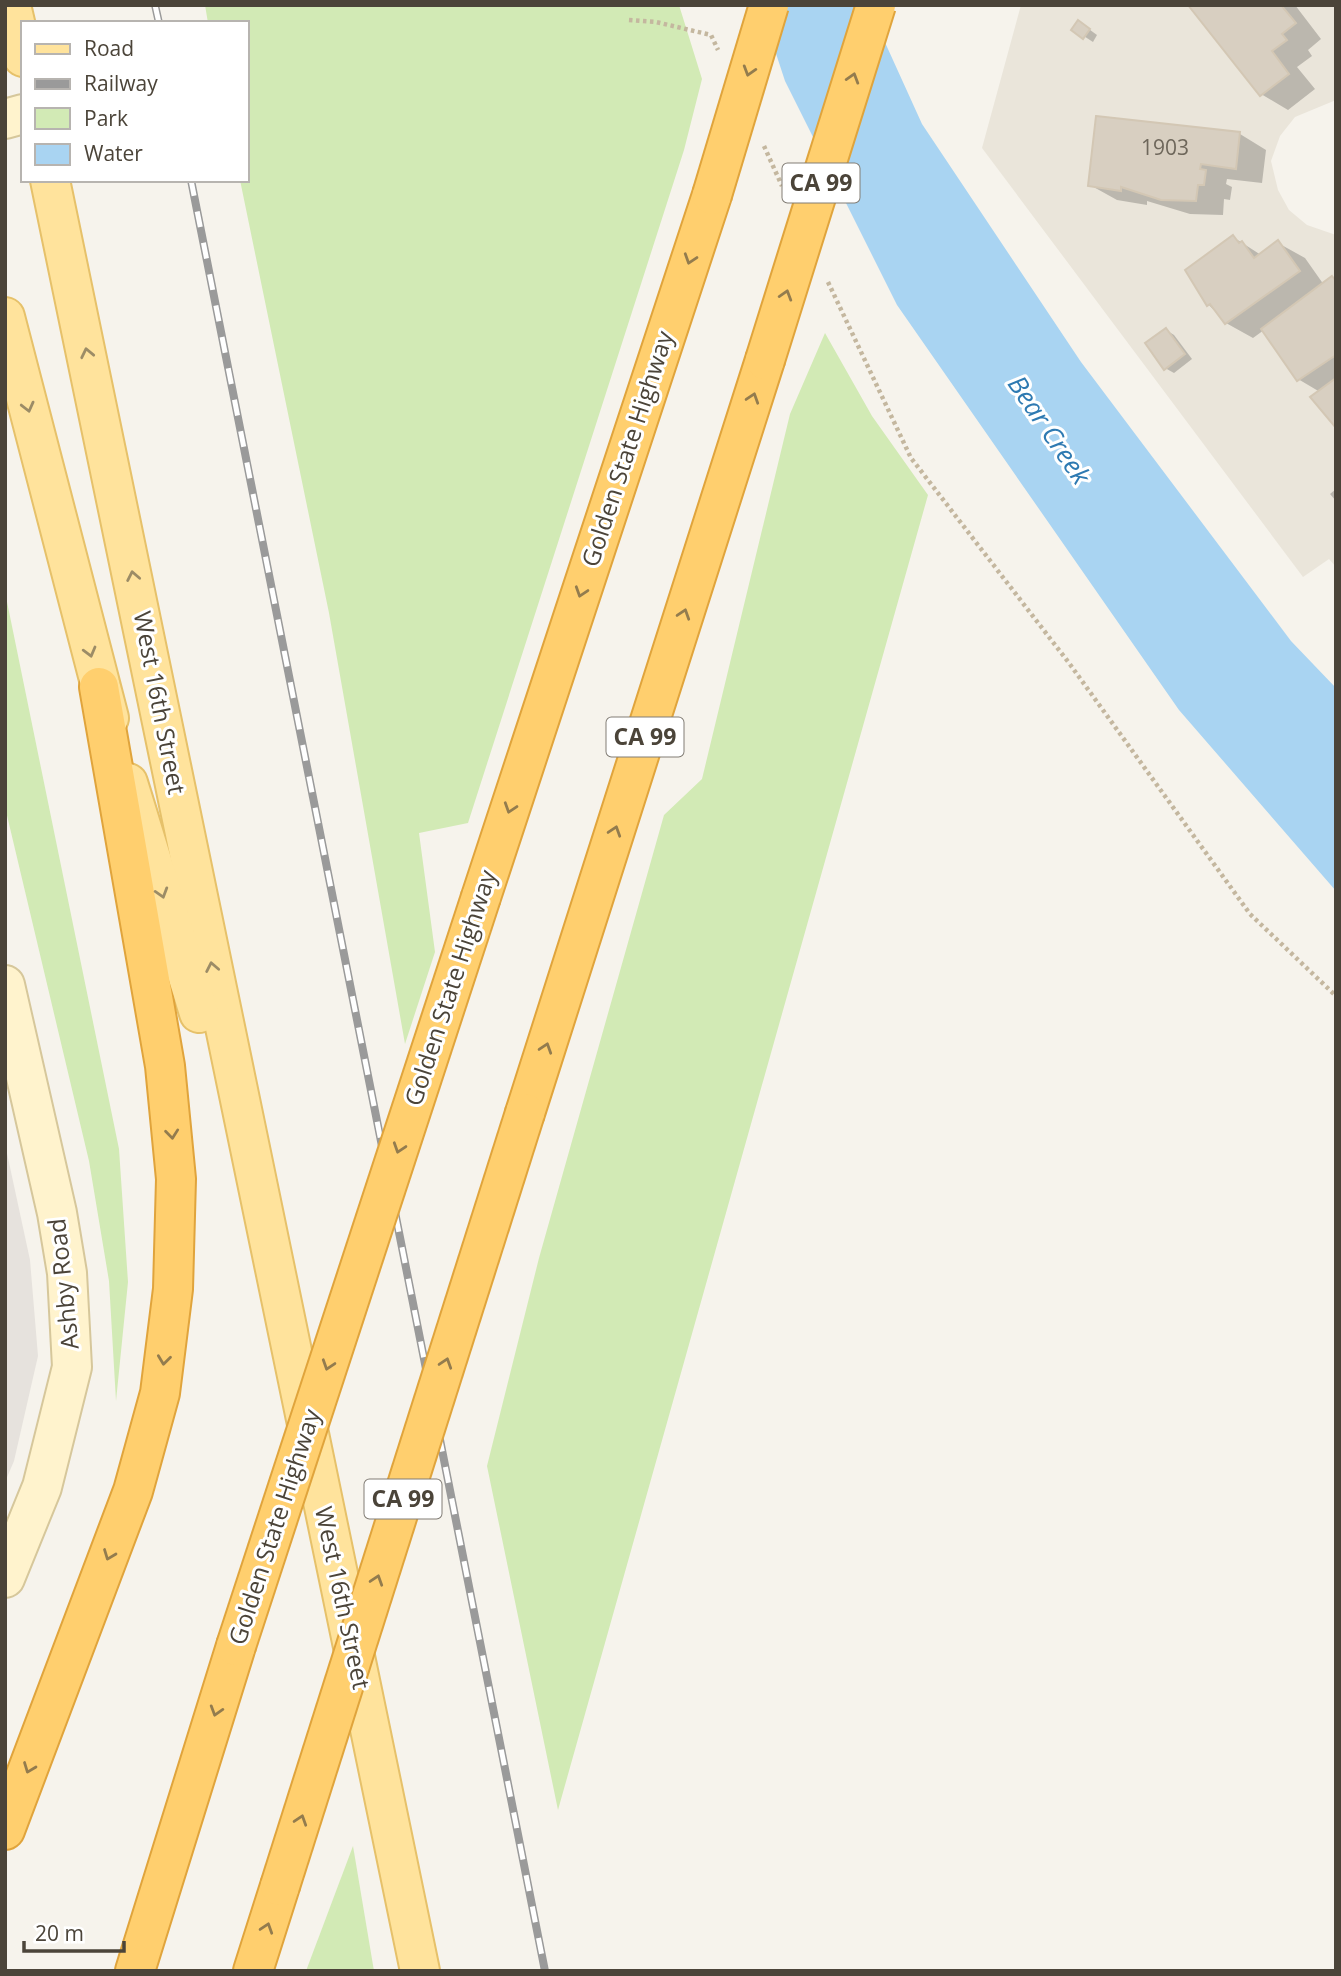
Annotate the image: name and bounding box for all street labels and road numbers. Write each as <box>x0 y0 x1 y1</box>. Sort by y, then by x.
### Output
road number: CA 99 <box>782 164 860 202</box>
street label: Golden State Highway <box>573 326 681 571</box>
street label: West 16th Street <box>127 608 194 797</box>
road number: CA 99 <box>606 718 684 757</box>
street label: Golden State Highway <box>396 865 504 1110</box>
street label: Ashby Road <box>39 1217 86 1351</box>
street label: Golden State Highway <box>220 1404 328 1649</box>
road number: CA 99 <box>364 1480 442 1518</box>
street label: West 16th Street <box>308 1503 379 1692</box>

